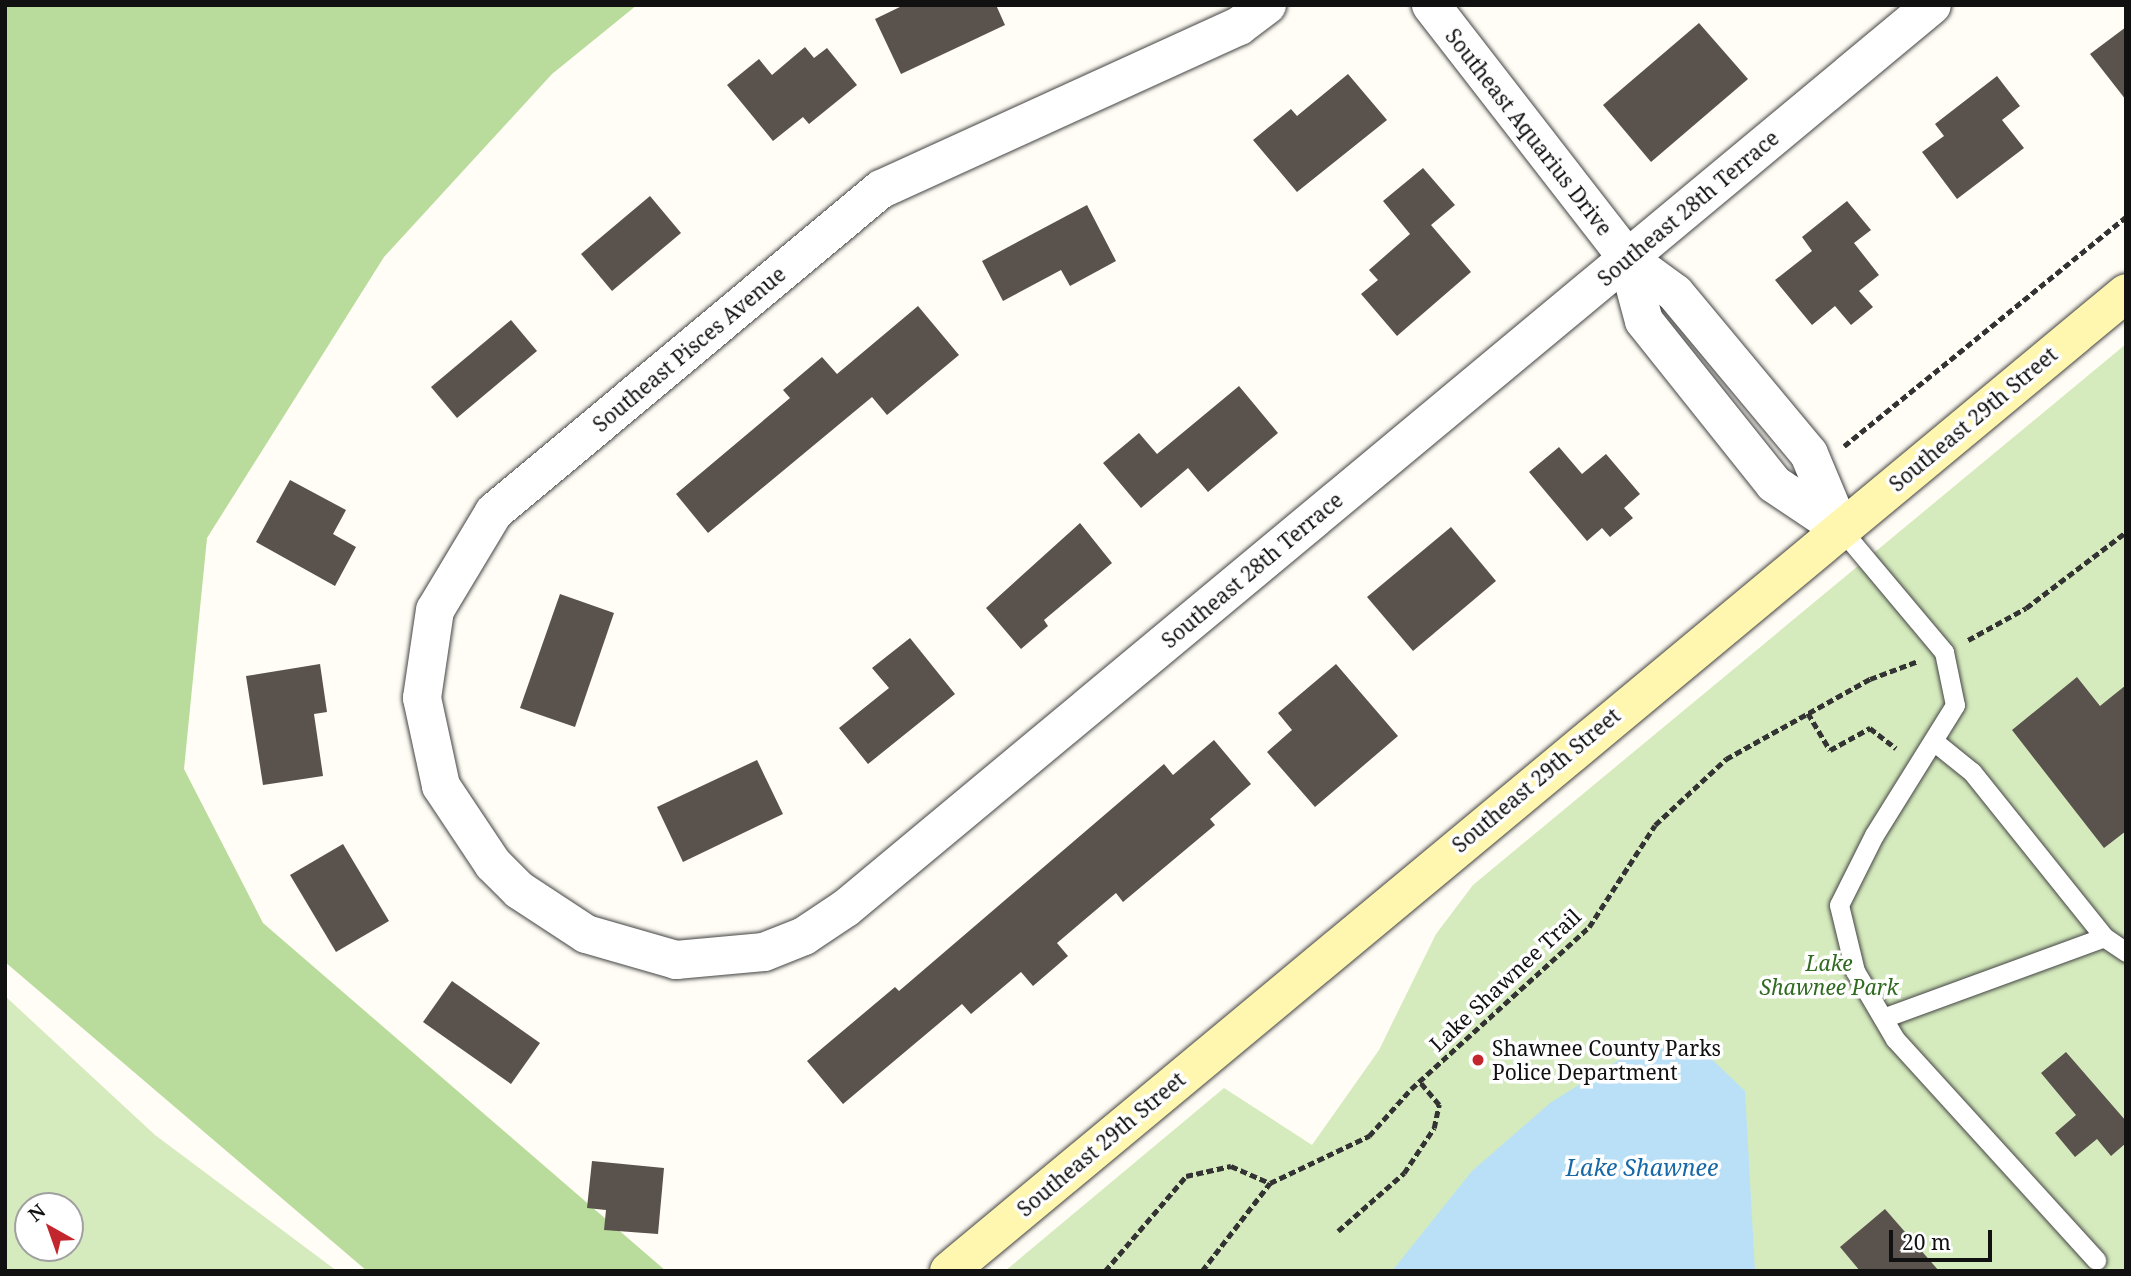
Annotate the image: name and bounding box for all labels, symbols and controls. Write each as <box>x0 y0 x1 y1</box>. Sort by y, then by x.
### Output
street label: Southeast Aquarius Drive <box>1440 24 1618 240</box>
street label: Southeast 28th Terrace <box>1592 125 1784 291</box>
street label: Southeast Pisces Avenue <box>588 261 790 437</box>
street label: Southeast 29th Street <box>1884 341 2062 497</box>
street label: Southeast 28th Terrace <box>1156 487 1348 653</box>
street label: Southeast 29th Street <box>1447 702 1625 858</box>
street label: Lake Shawnee Trail <box>1424 904 1586 1056</box>
park label: Lake Shawnee Park <box>1759 950 1899 1000</box>
place label: Shawnee County Parks Police Department <box>1492 1035 1721 1085</box>
marker: Shawnee County Parks Police Department <box>1470 1052 1486 1068</box>
street label: Southeast 29th Street <box>1012 1066 1190 1222</box>
water label: Lake Shawnee <box>1566 1153 1718 1181</box>
north arrow <box>14 1192 84 1262</box>
text: N <box>23 1198 51 1227</box>
scale bar <box>1893 1216 1996 1260</box>
text: 20 m <box>1902 1228 1951 1256</box>

